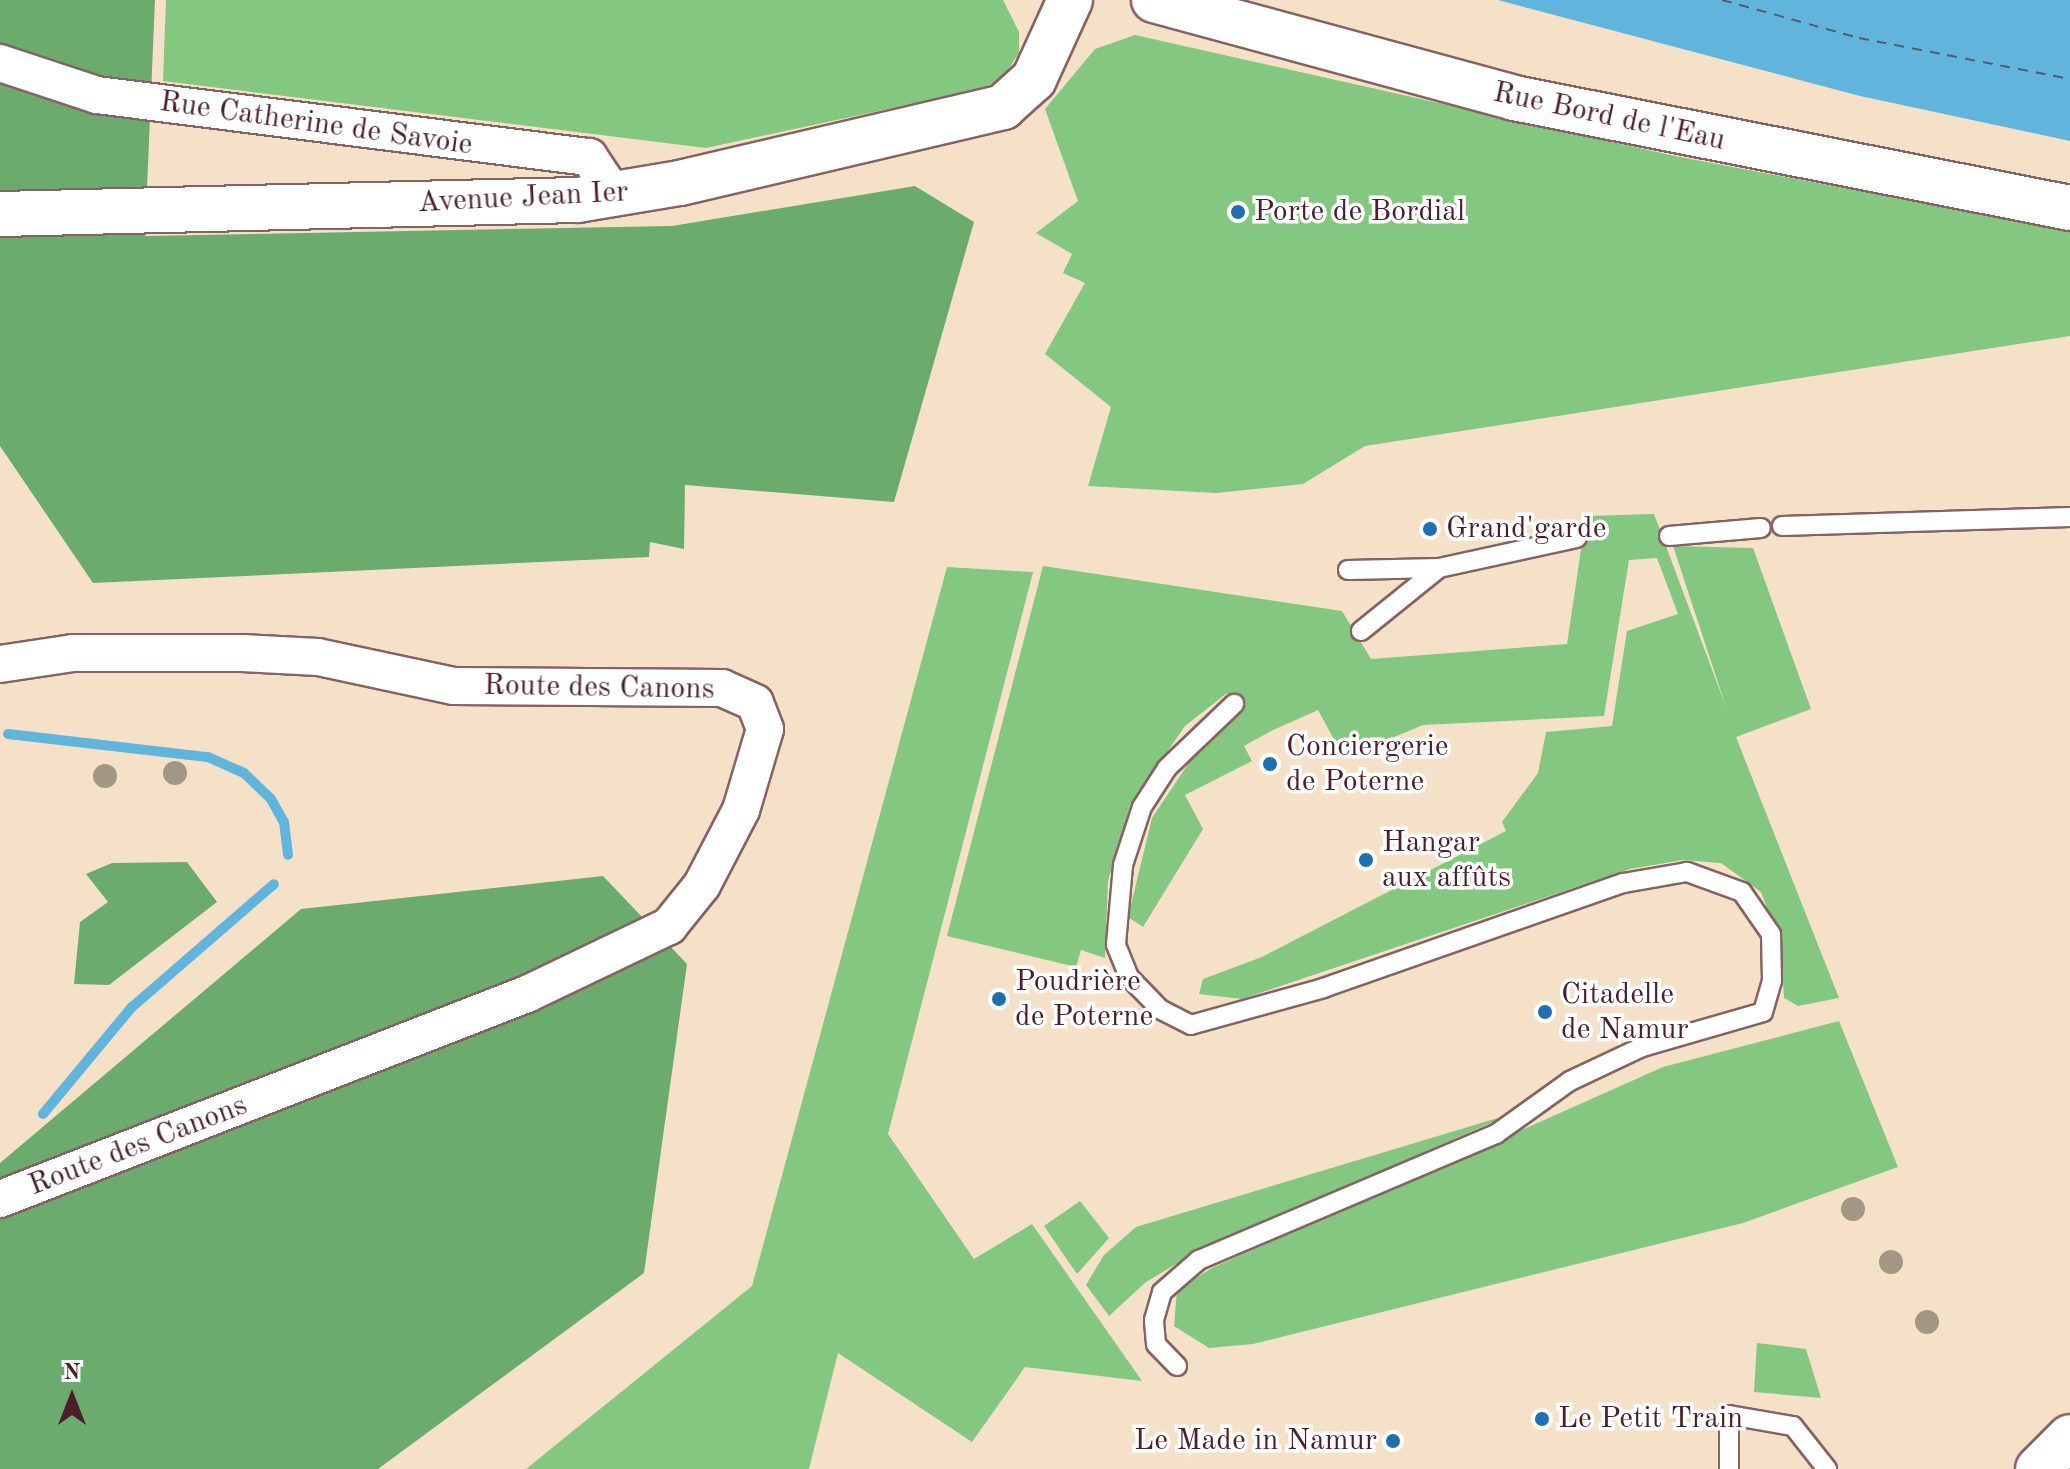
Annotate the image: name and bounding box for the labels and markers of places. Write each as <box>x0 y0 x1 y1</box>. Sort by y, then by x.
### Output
place label: Porte de Bordial <box>1254 194 1465 230</box>
marker: Porte de Bordial <box>1229 203 1247 221</box>
place label: Grand'garde <box>1446 511 1607 547</box>
marker: Grand'garde <box>1421 520 1439 538</box>
place label: Conciergerie de Poterne <box>1286 729 1449 800</box>
marker: Conciergerie de Poterne <box>1261 755 1279 773</box>
place label: Hangar aux affûts <box>1382 825 1511 896</box>
marker: Hangar aux affûts <box>1357 851 1375 869</box>
place label: Poudrière de Poterne <box>1015 964 1153 1034</box>
place label: Citadelle de Namur <box>1561 977 1689 1048</box>
marker: Poudrière de Poterne <box>990 990 1008 1008</box>
marker: Citadelle de Namur <box>1536 1003 1554 1021</box>
place label: Le Petit Train <box>1558 1401 1743 1437</box>
marker: Le Petit Train <box>1533 1410 1551 1428</box>
place label: Le Made in Namur <box>1134 1423 1377 1459</box>
marker: Le Made in Namur <box>1384 1432 1402 1450</box>

